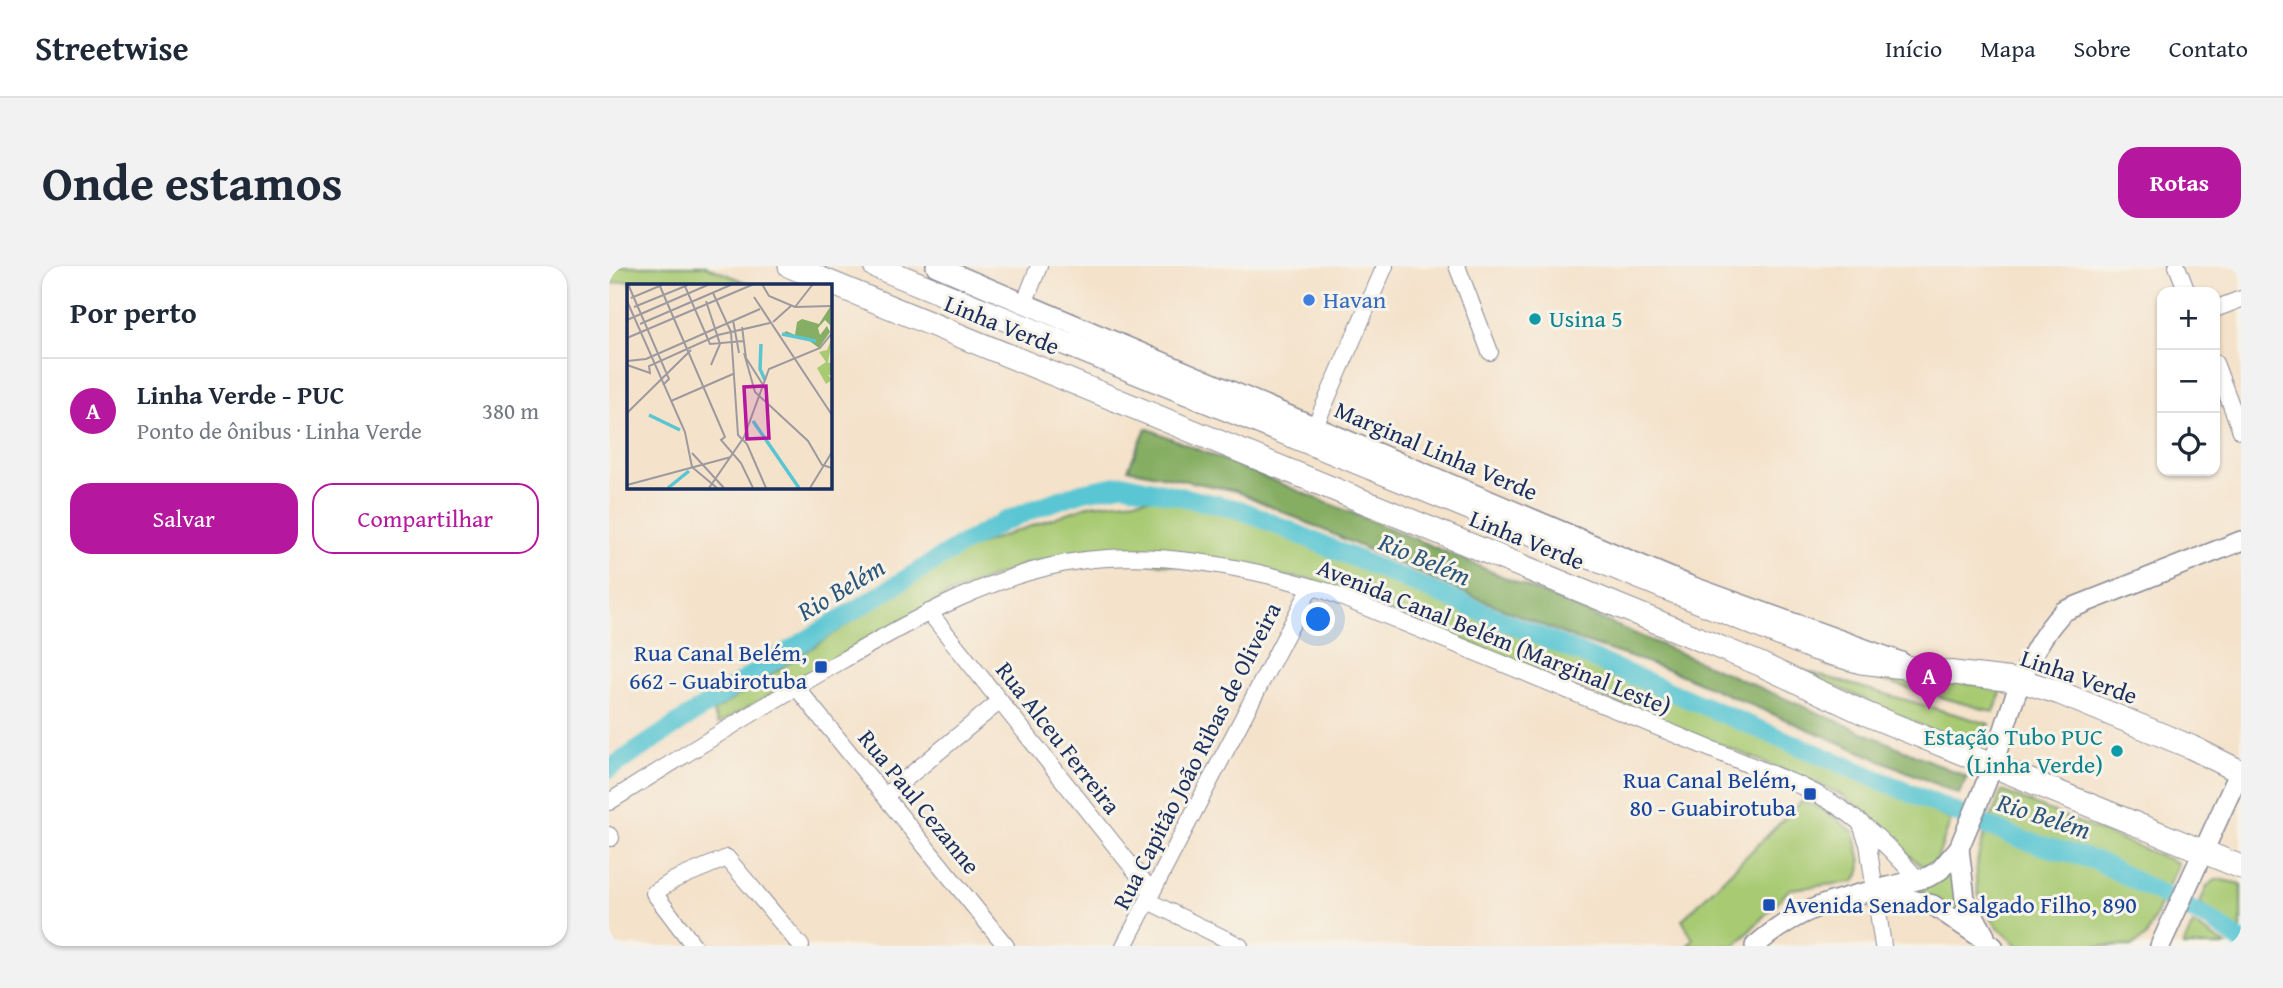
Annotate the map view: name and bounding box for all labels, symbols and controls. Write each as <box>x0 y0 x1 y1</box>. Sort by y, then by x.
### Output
text: Streetwise <box>35 24 189 72</box>
text: Início <box>1885 31 1942 66</box>
text: Mapa <box>1980 31 2036 66</box>
text: Sobre <box>2074 31 2131 66</box>
text: Contato <box>2169 31 2248 66</box>
text: Onde estamos <box>42 146 343 218</box>
button: Rotas <box>2118 147 2241 218</box>
place label: Havan <box>1323 282 1387 317</box>
inset map <box>627 284 831 488</box>
street label: Linha Verde <box>939 286 1065 363</box>
map controls <box>2157 287 2220 476</box>
button: + <box>2157 287 2220 350</box>
text: Por perto <box>70 290 197 334</box>
marker: Havan <box>1301 292 1317 308</box>
place label: Usina 5 <box>1549 301 1623 336</box>
marker: Usina 5 <box>1527 311 1543 327</box>
button: − <box>2157 350 2220 413</box>
text: Linha Verde - PUC <box>137 375 345 414</box>
street label: Marginal Linha Verde <box>1329 392 1543 509</box>
text: A <box>86 394 100 427</box>
text: 380 m <box>482 394 539 427</box>
button: locate <box>2157 413 2220 476</box>
text: Ponto de ônibus · Linha Verde <box>137 414 422 447</box>
button: Salvar <box>70 483 298 554</box>
button: Compartilhar <box>312 483 539 554</box>
street label: Linha Verde <box>1464 501 1590 578</box>
water label: Rio Belém <box>1372 521 1477 595</box>
water label: Rio Belém <box>788 547 892 631</box>
street label: Avenida Canal Belém (Marginal Leste) <box>1312 549 1676 724</box>
street label: Rua Capitão João Ribas de Oliveira <box>1104 596 1290 915</box>
your location <box>1301 602 1335 636</box>
place label: Rua Canal Belém, 662 - Guabirotuba <box>629 635 808 698</box>
street label: Linha Verde <box>2016 640 2142 713</box>
pin: A <box>1906 652 1952 710</box>
street label: Rua Alceu Ferreira <box>988 654 1130 822</box>
marker: Rua Canal Belém, 662 - Guabirotuba <box>813 659 829 675</box>
place label: Estação Tubo PUC (Linha Verde) <box>1924 719 2103 782</box>
street label: Rua Paul Cezanne <box>850 722 989 881</box>
marker: Estação Tubo PUC (Linha Verde) <box>2109 743 2125 759</box>
place label: Rua Canal Belém, 80 - Guabirotuba <box>1623 762 1797 825</box>
water label: Rio Belém <box>1991 782 2096 849</box>
marker: Rua Canal Belém, 80 - Guabirotuba <box>1802 786 1818 802</box>
place label: Avenida Senador Salgado Filho, 890 <box>1783 887 2137 922</box>
marker: Avenida Senador Salgado Filho, 890 <box>1761 897 1777 913</box>

